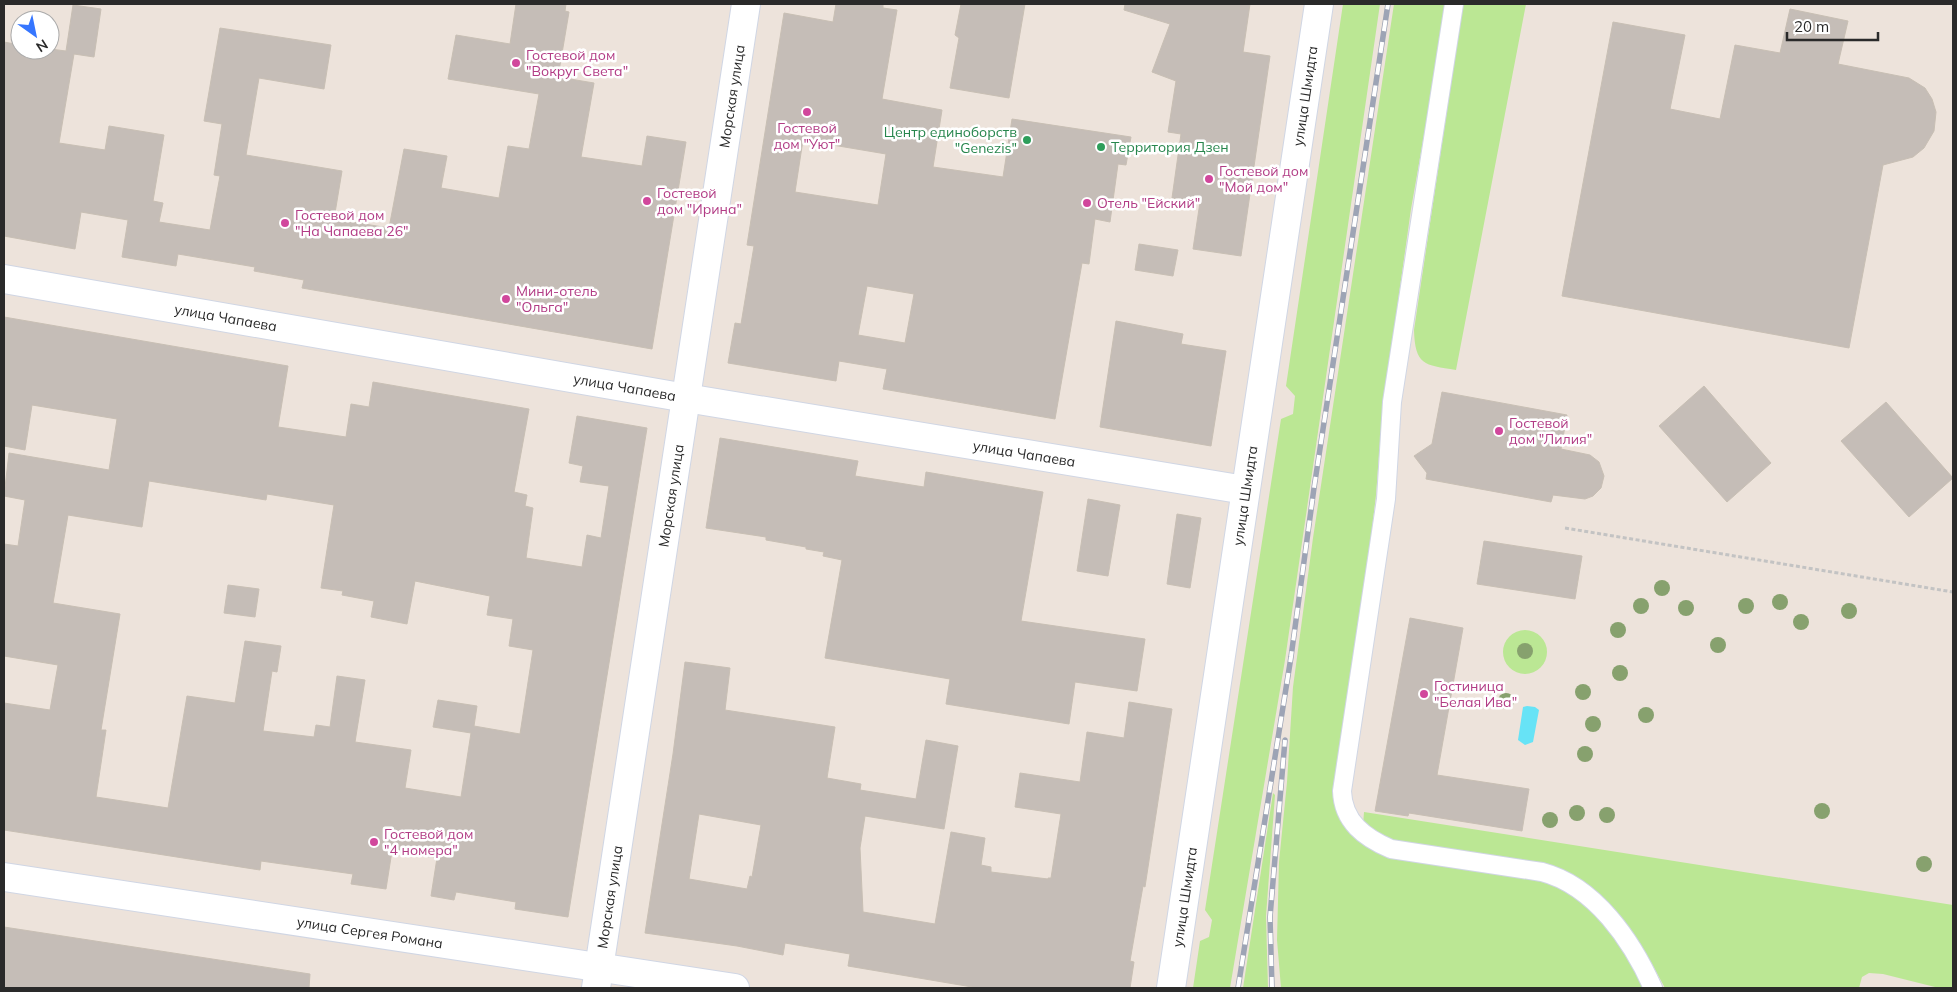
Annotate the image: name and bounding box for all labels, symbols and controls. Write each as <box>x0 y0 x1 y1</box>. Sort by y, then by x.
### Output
north arrow <box>10 10 60 60</box>
scale bar <box>1787 10 1878 42</box>
text: 20 m <box>1794 17 1829 36</box>
text: N <box>33 35 51 56</box>
street label: Морская улица <box>715 44 749 149</box>
street label: улица Шмидта <box>1289 45 1322 147</box>
place label: Гостевой дом "Вокруг Света" <box>526 46 628 80</box>
marker: Гостевой дом "Вокруг Света" <box>510 57 522 69</box>
marker: Гостевой дом "Уют" <box>801 106 813 118</box>
place label: Гостевой дом "Уют" <box>774 119 840 153</box>
place label: Центр единоборств "Genezis" <box>884 123 1017 157</box>
marker: Центр единоборств "Genezis" <box>1021 134 1033 146</box>
place label: Территория Дзен <box>1111 138 1229 156</box>
marker: Территория Дзен <box>1095 141 1107 153</box>
place label: Гостевой дом "Мой дом" <box>1219 162 1308 196</box>
marker: Гостевой дом "Мой дом" <box>1203 173 1215 185</box>
place label: Гостевой дом "Ирина" <box>657 184 742 218</box>
place label: Отель "Ейский" <box>1097 194 1200 212</box>
marker: Гостевой дом "Ирина" <box>641 195 653 207</box>
marker: Отель "Ейский" <box>1081 197 1093 209</box>
place label: Гостевой дом "На Чапаева 26" <box>295 206 409 240</box>
marker: Гостевой дом "На Чапаева 26" <box>279 217 291 229</box>
place label: Мини-отель "Ольга" <box>516 282 598 316</box>
marker: Мини-отель "Ольга" <box>500 293 512 305</box>
street label: улица Чапаева <box>173 300 278 335</box>
street label: улица Чапаева <box>572 370 677 405</box>
place label: Гостевой дом "Лилия" <box>1509 414 1592 448</box>
marker: Гостевой дом "Лилия" <box>1493 425 1505 437</box>
street label: улица Чапаева <box>971 436 1077 471</box>
street label: Морская улица <box>654 443 688 548</box>
street label: улица Шмидта <box>1229 444 1261 547</box>
place label: Гостиница "Белая Ива" <box>1434 677 1517 711</box>
marker: Гостиница "Белая Ива" <box>1418 688 1430 700</box>
place label: Гостевой дом "4 номера" <box>384 825 473 859</box>
marker: Гостевой дом "4 номера" <box>368 836 380 848</box>
street label: Морская улица <box>593 844 627 950</box>
street label: улица Шмидта <box>1168 846 1201 948</box>
street label: улица Сергея Романа <box>296 913 444 953</box>

